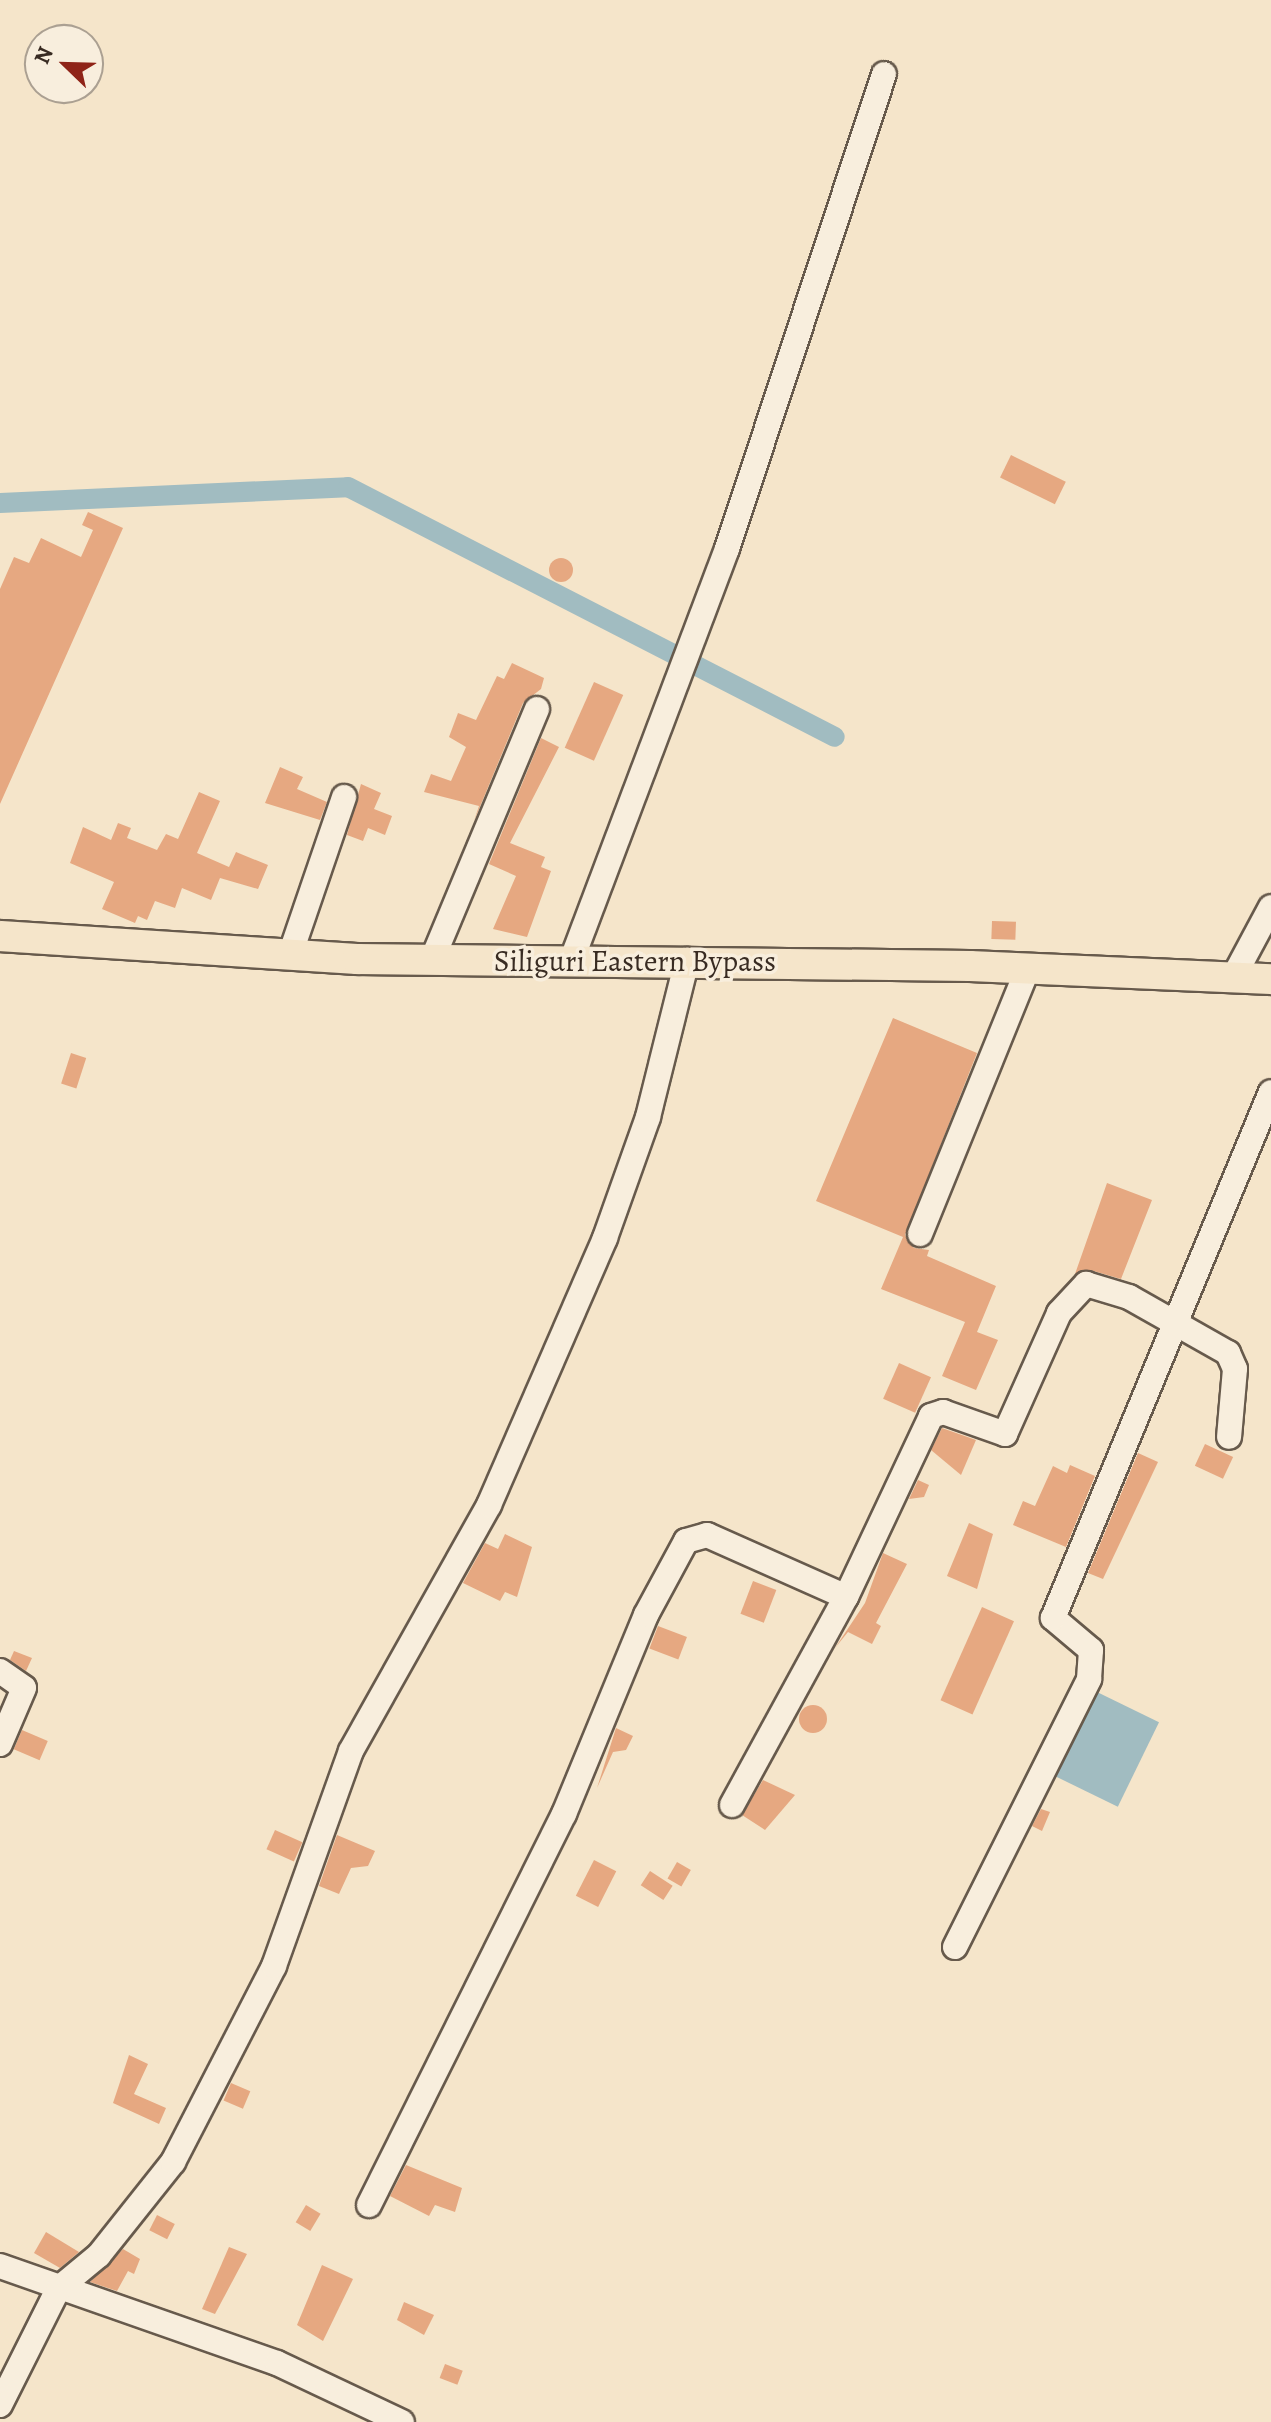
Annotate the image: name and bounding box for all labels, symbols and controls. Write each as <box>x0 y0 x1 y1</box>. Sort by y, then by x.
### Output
north arrow <box>24 24 104 104</box>
text: N <box>27 42 61 69</box>
street label: Siliguri Eastern Bypass <box>494 943 776 979</box>

